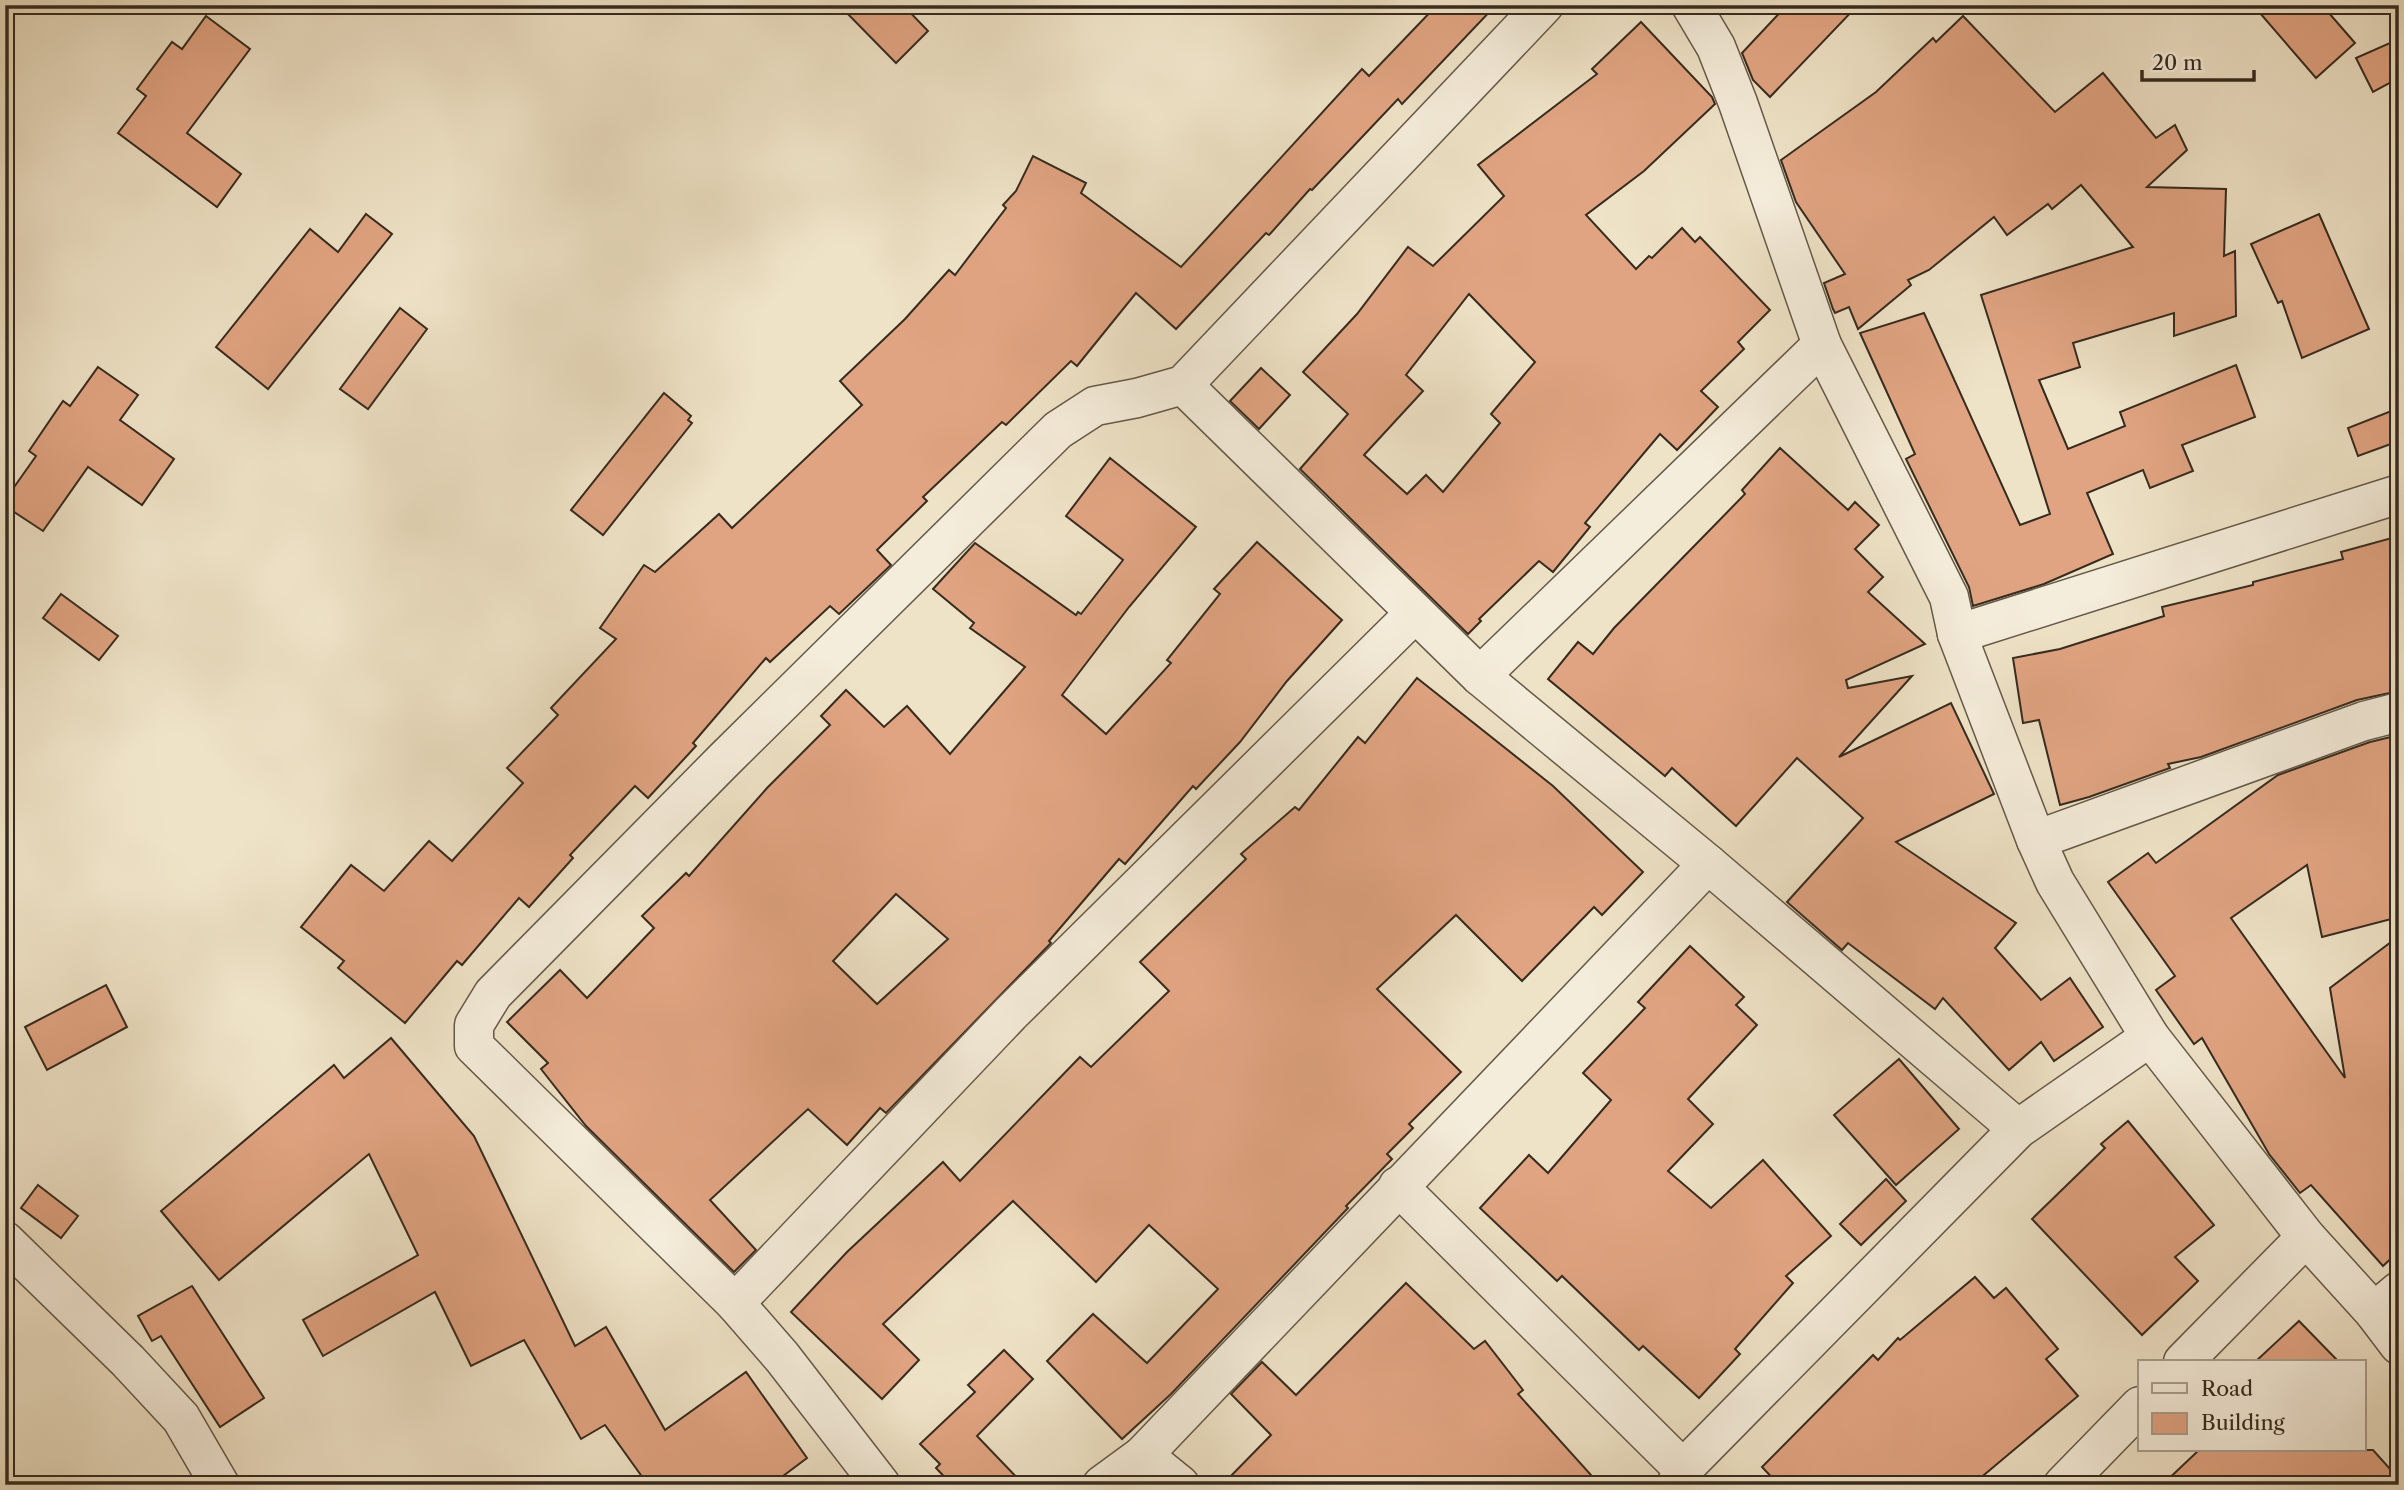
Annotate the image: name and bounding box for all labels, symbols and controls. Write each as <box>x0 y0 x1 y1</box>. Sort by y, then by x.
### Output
scale bar <box>2142 38 2254 82</box>
text: 20 m <box>2152 50 2203 75</box>
legend <box>2138 1360 2366 1452</box>
text: Road <box>2201 1376 2253 1401</box>
text: Building <box>2201 1410 2286 1435</box>

